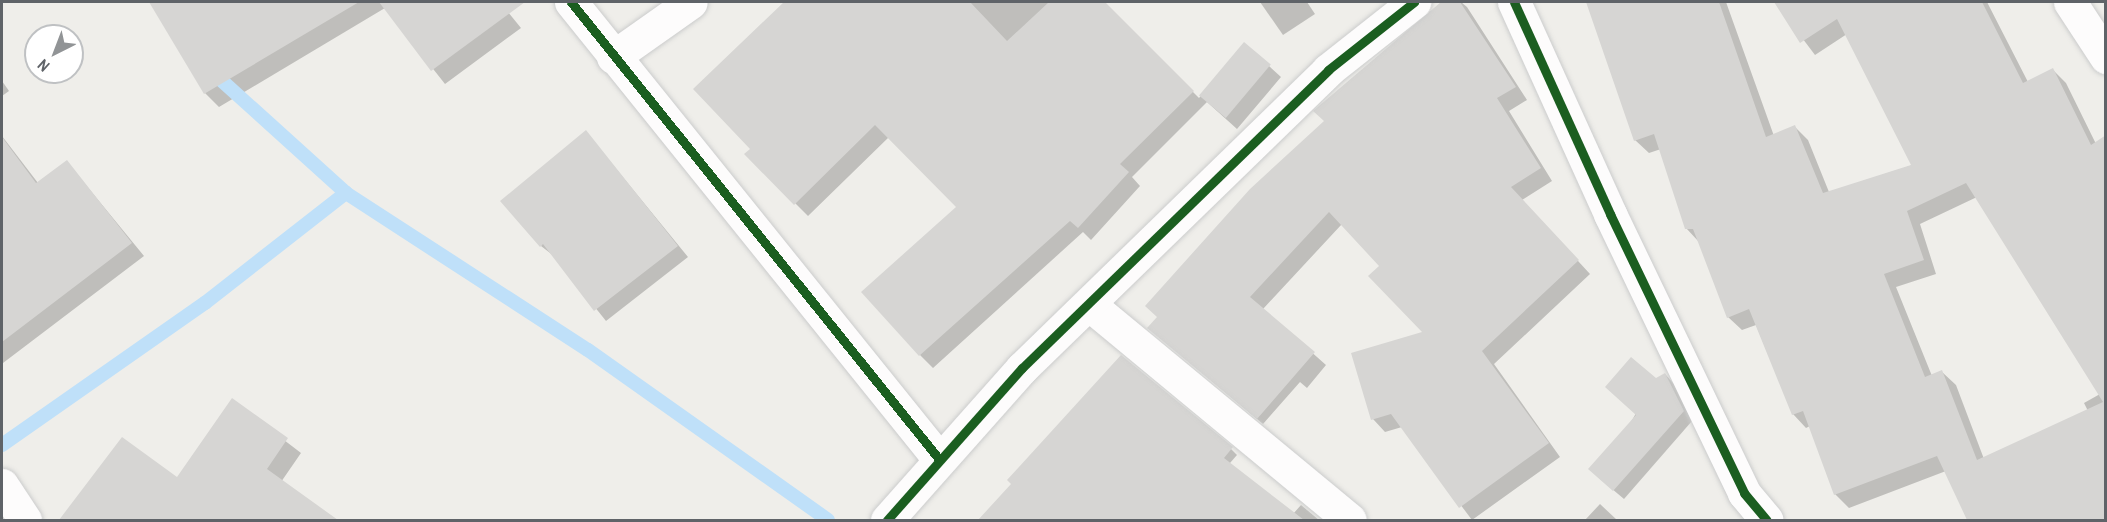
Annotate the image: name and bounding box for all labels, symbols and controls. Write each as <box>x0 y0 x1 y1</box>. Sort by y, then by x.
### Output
north arrow <box>24 24 84 84</box>
text: N <box>32 55 54 77</box>

